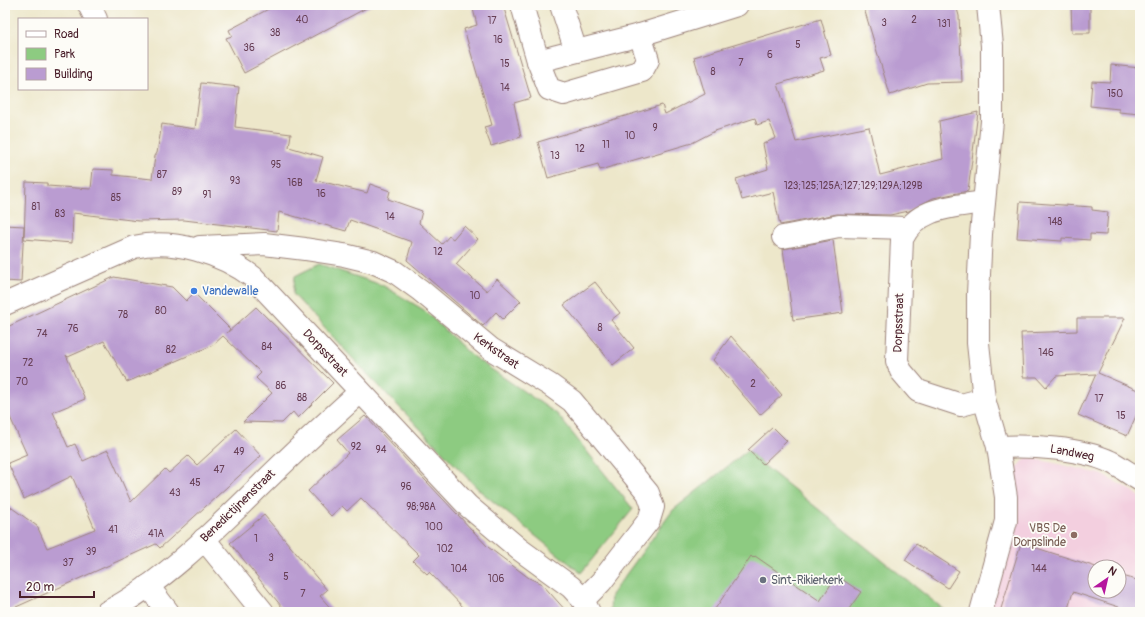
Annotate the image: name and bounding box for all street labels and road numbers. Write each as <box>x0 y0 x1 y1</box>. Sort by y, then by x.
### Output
street label: Dorpsstraat <box>890 293 908 353</box>
street label: Dorpsstraat <box>299 326 351 380</box>
street label: Kerkstraat <box>470 330 522 372</box>
street label: Landweg <box>1049 441 1095 465</box>
street label: Benedictijnenstraat <box>197 466 279 546</box>

